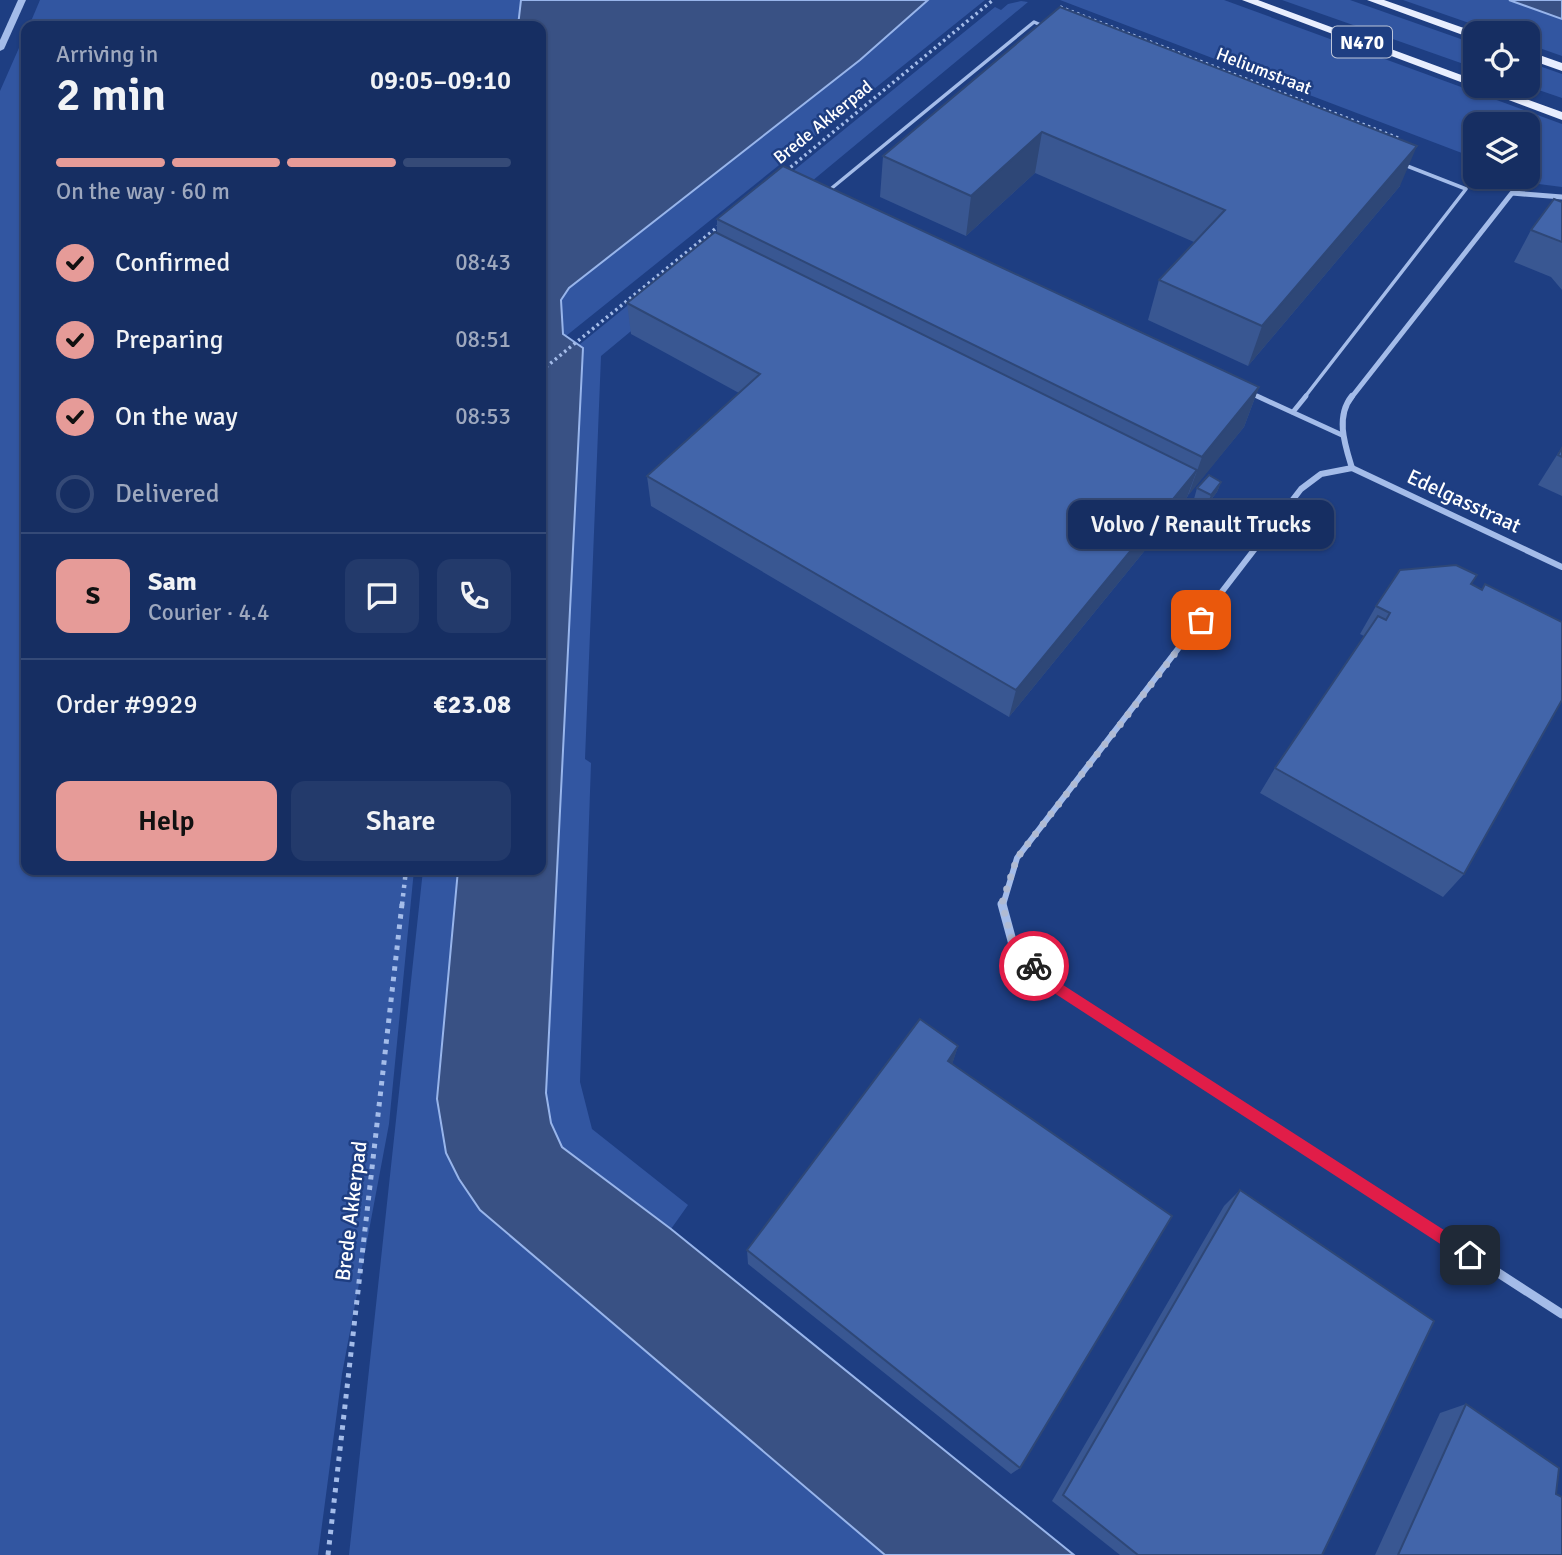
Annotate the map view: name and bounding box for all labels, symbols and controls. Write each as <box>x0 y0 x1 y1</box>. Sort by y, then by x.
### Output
map controls <box>1463 21 1540 189</box>
button: locate <box>1463 21 1540 98</box>
road number: N470 <box>1332 26 1392 58</box>
text: Arriving in <box>56 40 158 69</box>
street label: Heliumstraat <box>1213 43 1315 99</box>
text: 09:05–09:10 <box>370 65 511 97</box>
text: 2 min <box>56 67 166 123</box>
street label: Brede Akkerpad <box>769 75 877 169</box>
button: layers <box>1463 112 1540 189</box>
text: On the way · 60 m <box>56 177 230 206</box>
icon: check <box>56 244 94 282</box>
text: Confirmed <box>115 247 230 279</box>
text: 08:43 <box>455 248 511 277</box>
icon: check <box>56 321 94 359</box>
text: Preparing <box>115 324 223 356</box>
text: 08:51 <box>455 325 511 354</box>
icon: check <box>56 398 94 436</box>
text: On the way <box>115 401 238 433</box>
text: 08:53 <box>455 402 511 431</box>
street label: Edelgasstraat <box>1403 463 1525 539</box>
text: Delivered <box>115 478 220 510</box>
callout: Volvo / Renault Trucks <box>1068 501 1334 550</box>
text: Volvo / Renault Trucks <box>1091 510 1311 539</box>
button: chat <box>345 559 419 633</box>
button: phone <box>437 559 511 633</box>
text: Sam <box>148 566 197 598</box>
text: S <box>86 580 100 612</box>
pin <box>1171 590 1231 650</box>
text: Courier · 4.4 <box>148 598 269 627</box>
icon: bag <box>1182 601 1220 639</box>
text: Order #9929 <box>56 689 197 721</box>
text: €23.08 <box>433 689 511 721</box>
button: Help <box>56 781 277 861</box>
button: Share <box>291 781 511 861</box>
courier <box>999 931 1069 1001</box>
icon: bike <box>1015 947 1053 985</box>
street label: Brede Akkerpad <box>330 1139 372 1283</box>
pin <box>1440 1225 1500 1285</box>
icon: home <box>1451 1236 1489 1274</box>

